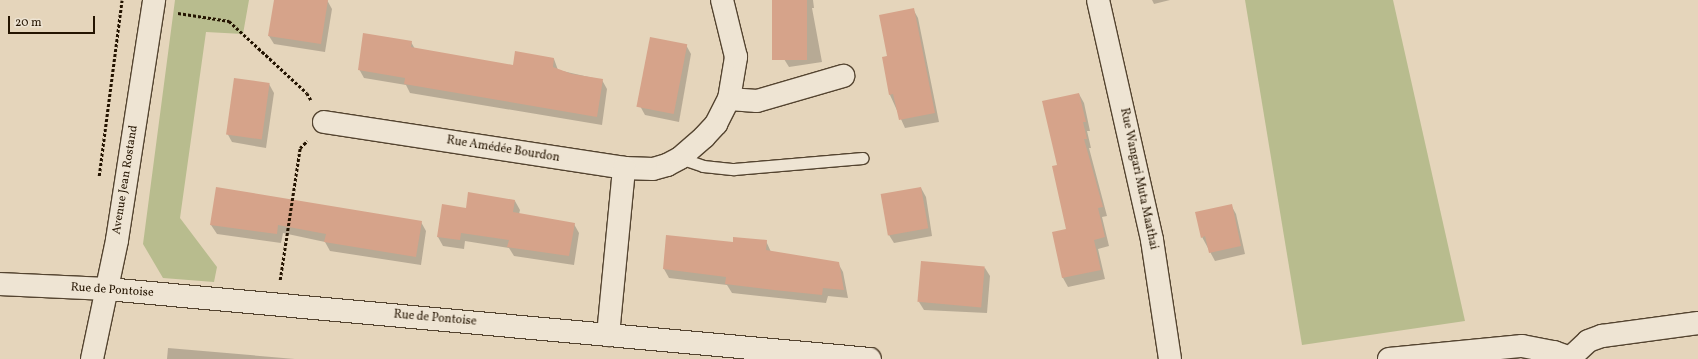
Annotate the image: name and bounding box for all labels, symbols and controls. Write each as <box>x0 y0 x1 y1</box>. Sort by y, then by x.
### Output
scale bar <box>10 8 97 34</box>
text: 20 m <box>15 15 42 31</box>
street label: Rue Wangari Muta Maathai <box>1116 107 1160 251</box>
street label: Avenue Jean Rostand <box>110 124 142 236</box>
street label: Rue Amédée Bourdon <box>445 134 561 166</box>
street label: Rue de Pontoise <box>70 281 154 301</box>
street label: Rue de Pontoise <box>393 308 477 330</box>

